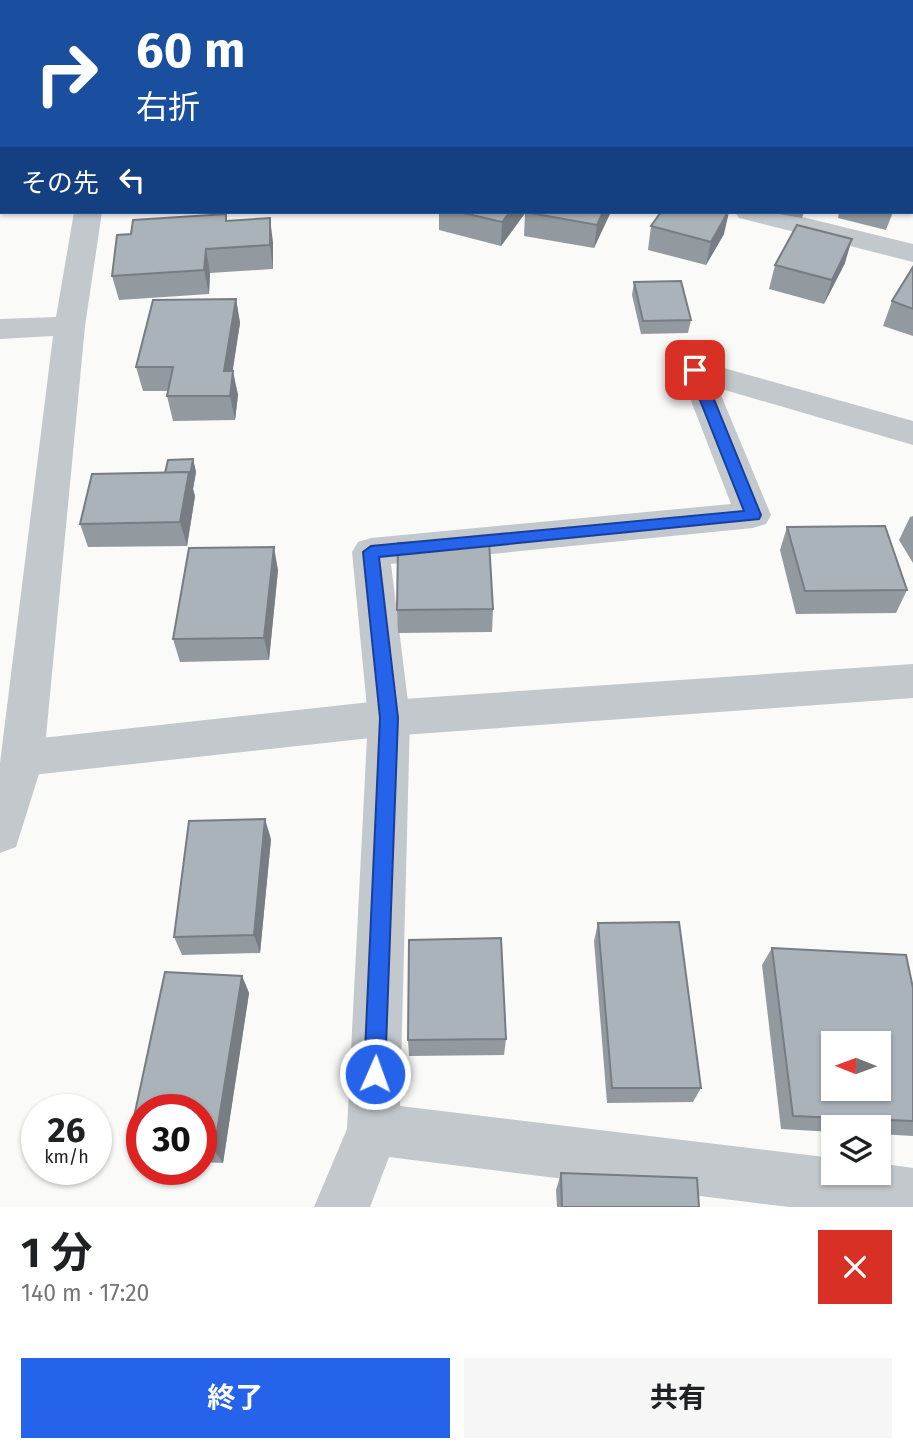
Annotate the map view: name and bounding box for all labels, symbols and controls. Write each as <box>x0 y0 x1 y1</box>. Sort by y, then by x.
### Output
text: 60 m <box>136 21 245 80</box>
icon: right <box>21 28 112 119</box>
text: 右折 <box>136 88 200 126</box>
icon: left <box>113 161 151 199</box>
text: その先 <box>21 168 99 199</box>
pin <box>665 340 725 400</box>
icon: arrive <box>676 351 714 389</box>
north arrow <box>821 1031 891 1101</box>
map controls <box>821 1031 891 1185</box>
position arrow <box>338 1037 412 1111</box>
speed limit sign: 30 <box>126 1094 217 1185</box>
text: 26 <box>48 1109 85 1151</box>
button: layers <box>821 1115 891 1185</box>
text: km/h <box>44 1146 89 1168</box>
text: 1 分 <box>21 1228 92 1278</box>
button: close <box>818 1230 892 1304</box>
text: 140 m · 17:20 <box>21 1279 149 1307</box>
button: 終了 <box>21 1358 450 1438</box>
button: 共有 <box>464 1358 892 1438</box>

